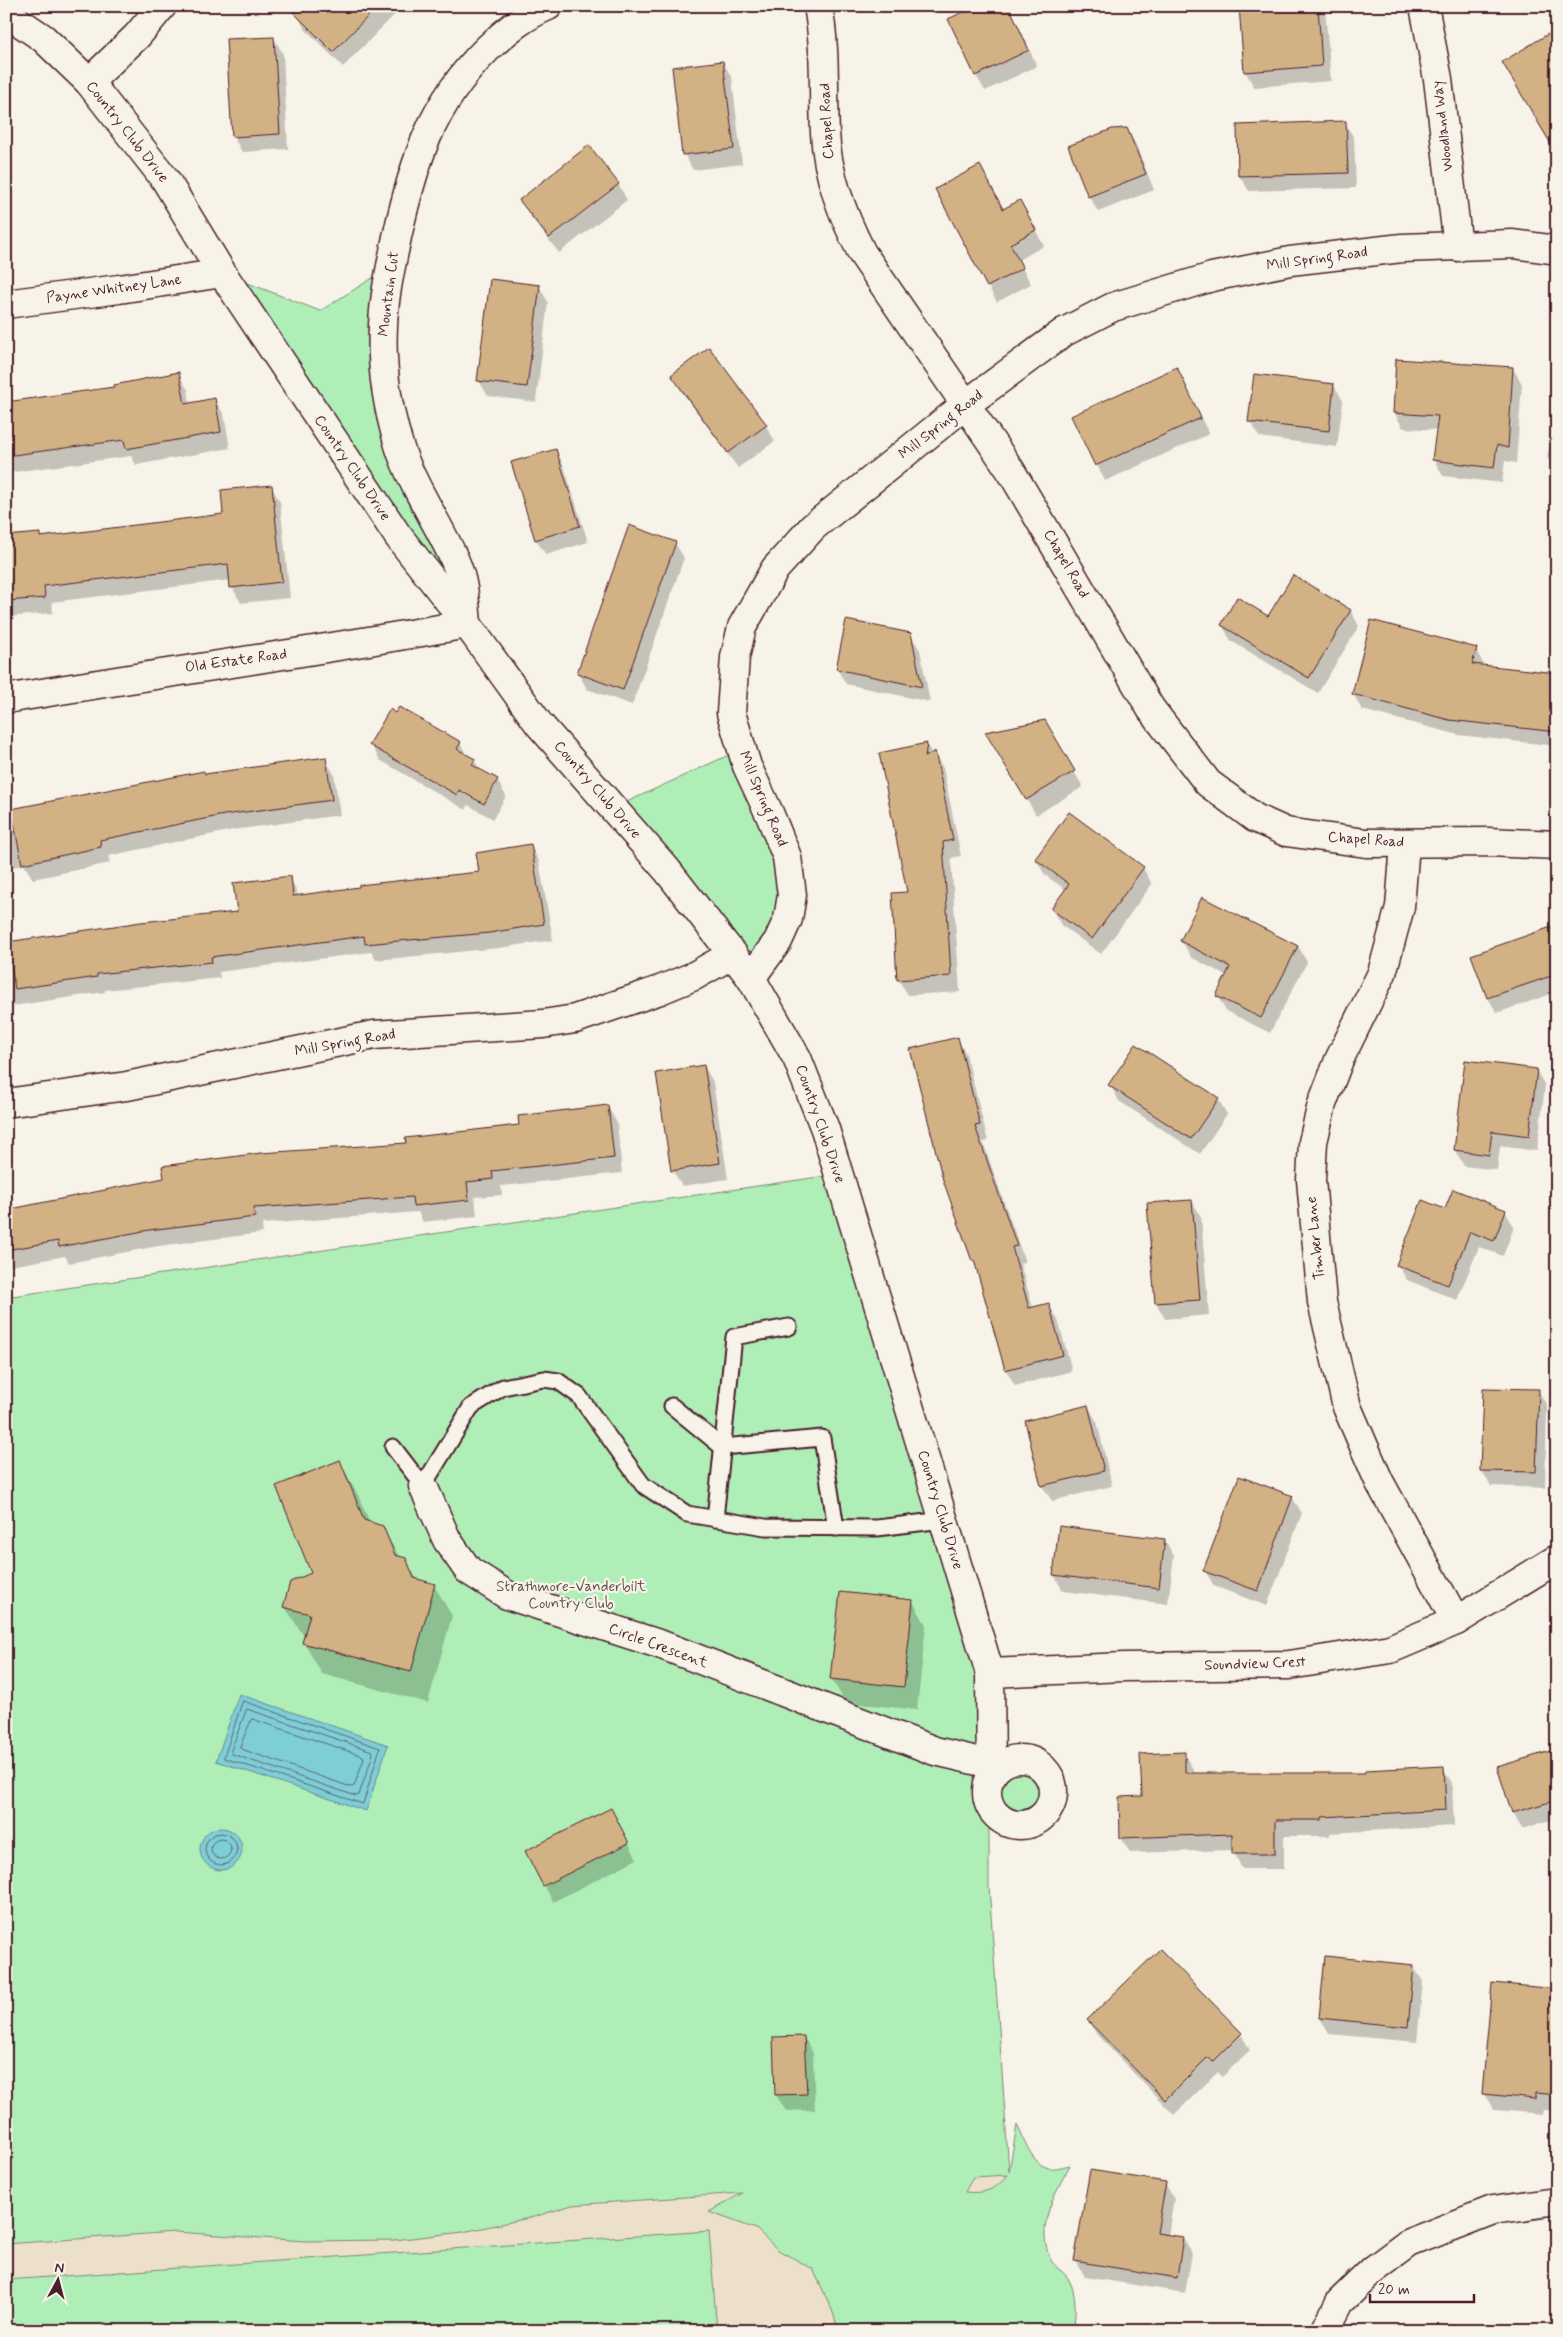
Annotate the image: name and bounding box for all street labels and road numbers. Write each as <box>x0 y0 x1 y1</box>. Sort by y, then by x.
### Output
street label: Country Club Drive <box>81 77 173 187</box>
street label: Woodland Way <box>1428 80 1458 172</box>
street label: Chapel Road <box>815 82 839 160</box>
street label: Mill Spring Road <box>1265 242 1369 277</box>
street label: Mountain Cut <box>374 250 404 338</box>
street label: Payne Whitney Lane <box>45 270 183 308</box>
street label: Mill Spring Road <box>895 386 988 465</box>
street label: Country Club Drive <box>309 411 395 525</box>
street label: Chapel Road <box>1038 526 1094 602</box>
street label: Old Estate Road <box>184 644 288 678</box>
street label: Country Club Drive <box>549 737 645 843</box>
street label: Mill Spring Road <box>733 748 792 850</box>
street label: Chapel Road <box>1327 827 1405 853</box>
street label: Mill Spring Road <box>293 1024 397 1063</box>
street label: Country Club Drive <box>790 1062 850 1186</box>
street label: Timber Lane <box>1302 1195 1330 1281</box>
street label: Country Club Drive <box>912 1448 968 1572</box>
street label: Circle Crescent <box>606 1619 710 1673</box>
street label: Soundview Crest <box>1204 1652 1307 1676</box>

